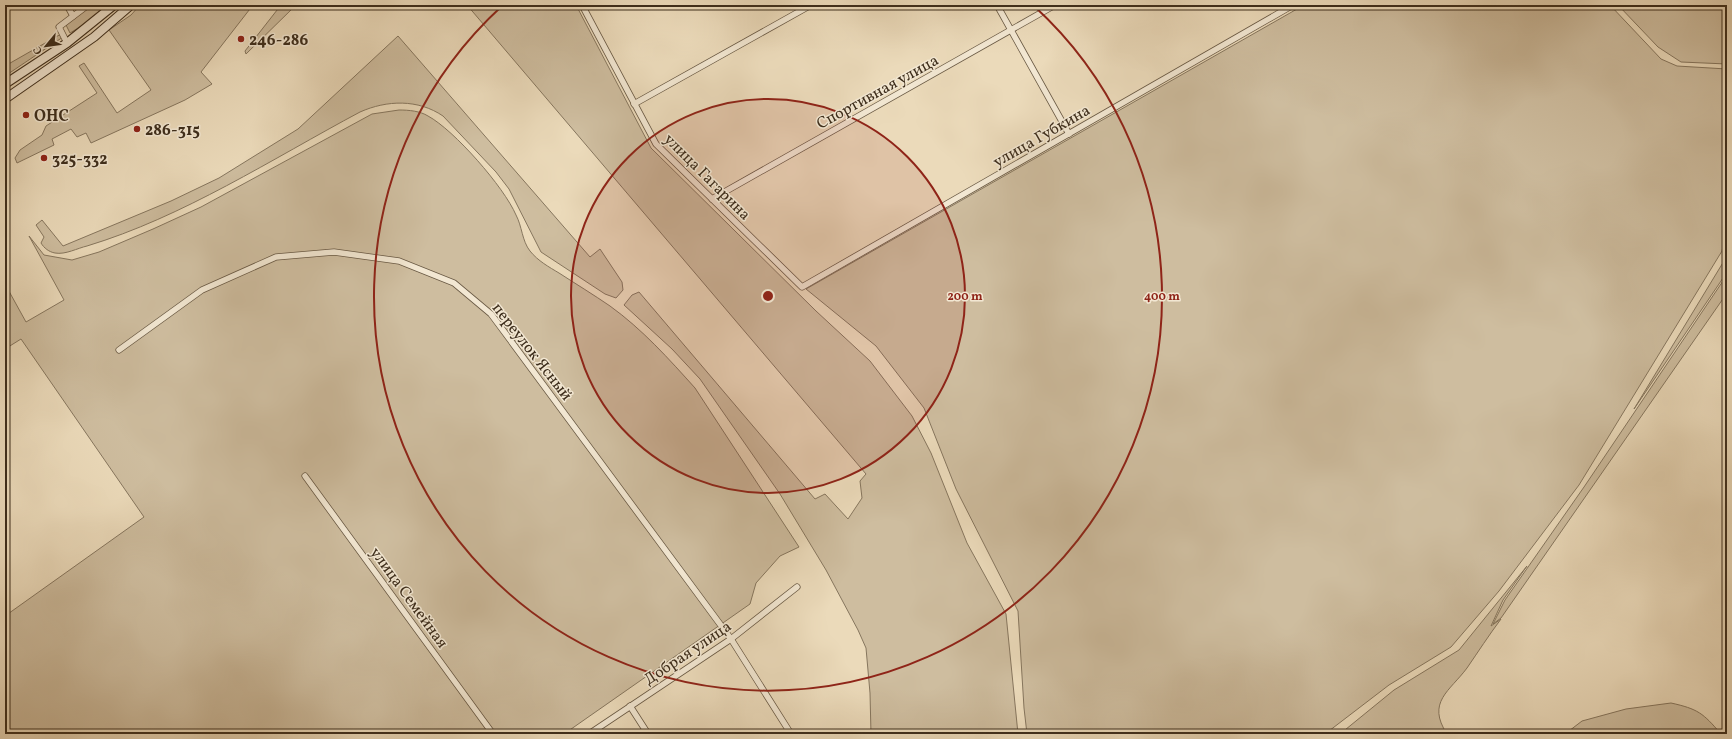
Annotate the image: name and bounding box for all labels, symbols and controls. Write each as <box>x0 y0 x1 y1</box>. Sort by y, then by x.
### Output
north arrow <box>26 26 66 66</box>
place label: 246-286 <box>249 30 308 52</box>
marker: 246-286 <box>236 34 246 44</box>
text: С <box>30 43 47 57</box>
street label: Спортивная улица <box>813 50 943 135</box>
street label: улица Губкина <box>989 100 1095 174</box>
place label: ОНС <box>34 106 69 128</box>
marker: ОНС <box>21 110 31 120</box>
place label: 286-315 <box>145 120 200 142</box>
marker: 286-315 <box>132 124 142 134</box>
street label: улица Гагарина <box>658 129 755 226</box>
place label: 325-332 <box>52 149 107 171</box>
marker: 325-332 <box>39 153 49 163</box>
centre of rings <box>761 289 775 303</box>
text: 200 m <box>947 289 983 305</box>
text: 400 m <box>1144 289 1180 305</box>
street label: переулок Ясный <box>486 299 577 406</box>
street label: улица Семейная <box>364 543 453 653</box>
street label: Добрая улица <box>640 616 736 691</box>

